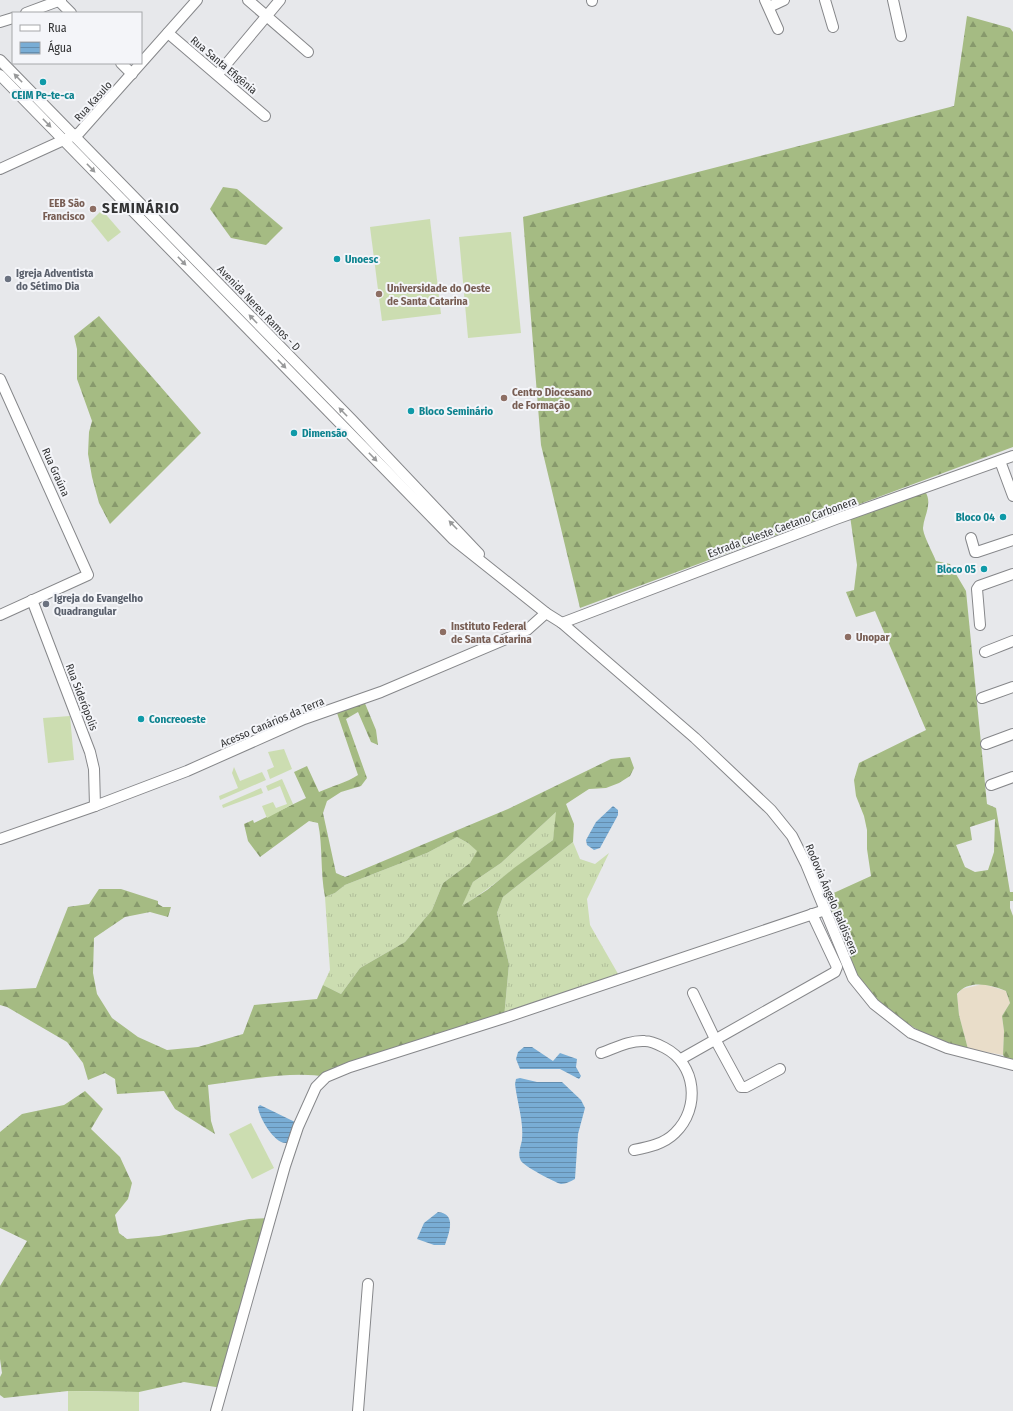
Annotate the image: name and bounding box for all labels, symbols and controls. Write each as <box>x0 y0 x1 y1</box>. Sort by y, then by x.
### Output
legend <box>12 12 142 64</box>
text: Rua <box>48 21 67 35</box>
street label: Rua Santa Efigênia <box>188 34 260 97</box>
text: Água <box>48 40 72 55</box>
one-way arrow <box>13 73 23 83</box>
marker: CEIM Pe-te-ca <box>38 77 48 87</box>
street label: Rua Kasulo <box>72 78 115 124</box>
place label: CEIM Pe-te-ca <box>12 89 75 102</box>
one-way arrow <box>42 118 52 128</box>
one-way arrow <box>86 163 96 173</box>
place label: EEB São Francisco <box>43 197 85 223</box>
district label: SEMINÁRIO <box>102 199 180 217</box>
marker: EEB São Francisco <box>88 204 98 214</box>
place label: Unoesc <box>345 253 378 266</box>
marker: Unoesc <box>332 254 342 264</box>
one-way arrow <box>177 256 187 266</box>
street label: Avenida Nereu Ramos - D <box>214 263 303 354</box>
place label: Igreja Adventista do Sétimo Dia <box>16 267 94 293</box>
marker: Igreja Adventista do Sétimo Dia <box>3 274 13 284</box>
place label: Universidade do Oeste de Santa Catarina <box>387 282 491 308</box>
marker: Universidade do Oeste de Santa Catarina <box>374 289 384 299</box>
one-way arrow <box>248 314 258 324</box>
one-way arrow <box>278 359 287 369</box>
place label: Centro Diocesano de Formação <box>512 386 592 412</box>
marker: Centro Diocesano de Formação <box>499 393 509 403</box>
place label: Bloco Seminário <box>419 405 493 418</box>
marker: Bloco Seminário <box>406 406 416 416</box>
one-way arrow <box>339 407 348 417</box>
place label: Dimensão <box>302 427 347 440</box>
marker: Dimensão <box>289 428 299 438</box>
street label: Rua Graúna <box>39 446 72 499</box>
one-way arrow <box>368 452 378 462</box>
street label: Estrada Celeste Caetano Carbonera <box>706 494 858 560</box>
place label: Bloco 04 <box>956 511 995 524</box>
marker: Bloco 04 <box>998 512 1008 522</box>
one-way arrow <box>448 520 458 530</box>
place label: Bloco 05 <box>937 563 977 576</box>
marker: Bloco 05 <box>979 564 989 574</box>
place label: Igreja do Evangelho Quadrangular <box>54 592 143 618</box>
marker: Igreja do Evangelho Quadrangular <box>41 599 51 609</box>
place label: Instituto Federal de Santa Catarina <box>451 620 532 646</box>
marker: Instituto Federal de Santa Catarina <box>438 627 448 637</box>
place label: Unopar <box>856 631 890 644</box>
marker: Unopar <box>843 632 853 642</box>
street label: Rua Siderópolis <box>63 662 100 733</box>
street label: Acesso Canários da Terra <box>218 695 326 750</box>
place label: Concreoeste <box>149 713 206 726</box>
marker: Concreoeste <box>136 714 146 724</box>
street label: Rodovia Ângelo Baldissera <box>802 842 861 956</box>

